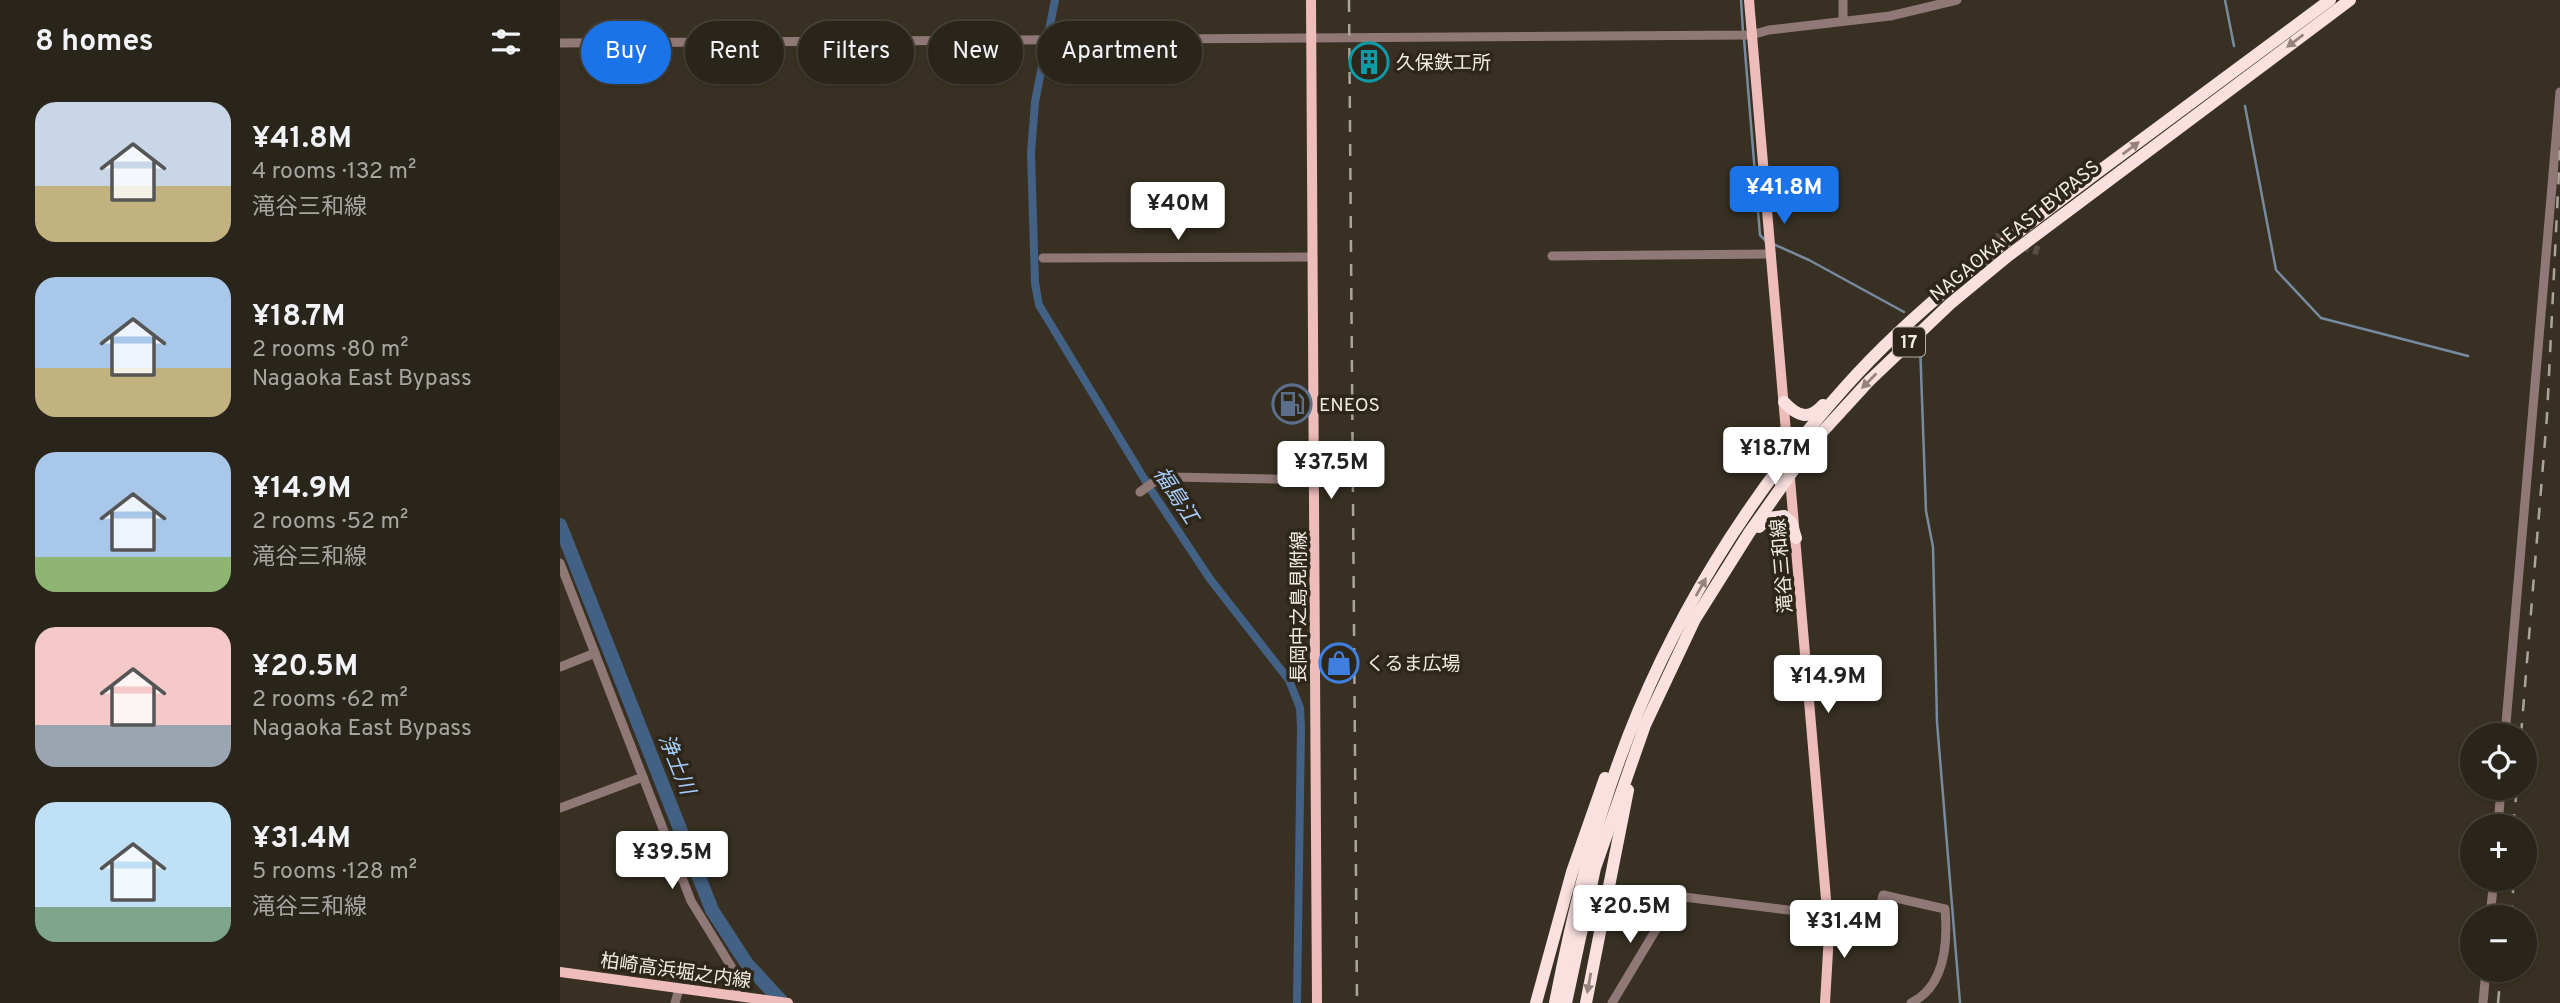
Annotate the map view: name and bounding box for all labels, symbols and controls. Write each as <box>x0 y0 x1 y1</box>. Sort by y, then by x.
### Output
chip: Buy <box>581 21 671 84</box>
chip: Rent <box>685 21 784 84</box>
chip: Filters <box>798 21 914 84</box>
chip: New <box>928 21 1023 84</box>
chip: Apartment <box>1037 21 1202 84</box>
icon: filters <box>487 23 525 61</box>
text: 8 homes <box>35 24 154 61</box>
one-way arrow <box>2286 33 2304 47</box>
building icon: 久保鉄工所 <box>1348 41 1390 83</box>
place label: 久保鉄工所 <box>1396 52 1491 76</box>
text: ¥41.8M <box>252 121 352 158</box>
icon: home <box>91 130 175 214</box>
one-way arrow <box>2121 141 2140 155</box>
street label: NAGAOKA EAST BYPASS <box>1926 156 2105 307</box>
text: 4 rooms · 132 m² <box>252 158 416 187</box>
pin: ¥41.8M <box>1727 166 1841 226</box>
text: ¥41.8M <box>1746 174 1822 203</box>
pin: ¥40M <box>1137 182 1219 242</box>
text: ¥40M <box>1147 190 1209 219</box>
text: 滝谷三和線 <box>252 194 367 223</box>
text: ¥18.7M <box>252 299 345 336</box>
icon: home <box>91 305 175 389</box>
road number: 17 <box>1893 328 1925 356</box>
text: 2 rooms · 80 m² <box>252 336 409 365</box>
text: Nagaoka East Bypass <box>252 365 472 394</box>
one-way arrow <box>1861 372 1877 389</box>
fuel station icon: ENEOS <box>1271 383 1313 425</box>
place label: ENEOS <box>1319 394 1380 418</box>
pin: ¥18.7M <box>1718 428 1832 487</box>
text: ¥18.7M <box>1739 435 1811 464</box>
pin: ¥37.5M <box>1274 442 1388 501</box>
text: ¥37.5M <box>1293 449 1369 478</box>
water label: 福島江 <box>1146 462 1204 531</box>
text: ¥14.9M <box>252 471 351 508</box>
icon: home <box>91 480 175 564</box>
text: 2 rooms · 52 m² <box>252 508 408 537</box>
street label: 滝谷三和線 <box>1767 517 1799 614</box>
street label: 長岡中之島見附線 <box>1288 531 1312 683</box>
text: 滝谷三和線 <box>252 544 367 573</box>
one-way arrow <box>1695 577 1707 596</box>
shop icon: くるま広場 <box>1318 642 1360 684</box>
text: ¥20.5M <box>252 649 358 686</box>
place label: くるま広場 <box>1366 653 1461 677</box>
icon: home <box>91 655 175 739</box>
pin: ¥14.9M <box>1771 656 1885 715</box>
text: ¥14.9M <box>1790 663 1866 692</box>
text: 2 rooms · 62 m² <box>252 686 408 715</box>
text: Nagaoka East Bypass <box>252 715 472 744</box>
map controls <box>2460 723 2537 982</box>
button: locate <box>2460 723 2537 800</box>
water label: 浄土川 <box>651 730 701 801</box>
button: + <box>2460 814 2537 891</box>
text: ¥31.4M <box>252 821 351 858</box>
icon: home <box>91 830 175 914</box>
pin: ¥39.5M <box>615 832 729 891</box>
text: ¥39.5M <box>632 839 712 868</box>
text: 5 rooms · 128 m² <box>252 858 417 887</box>
pin: ¥20.5M <box>1573 886 1687 945</box>
text: ¥20.5M <box>1589 893 1671 922</box>
text: 滝谷三和線 <box>252 894 367 923</box>
pin: ¥31.4M <box>1787 900 1901 960</box>
button: − <box>2460 905 2537 982</box>
text: ¥31.4M <box>1806 908 1882 937</box>
street label: 柏崎高浜堀之内線 <box>599 950 753 994</box>
one-way arrow <box>1584 972 1595 994</box>

